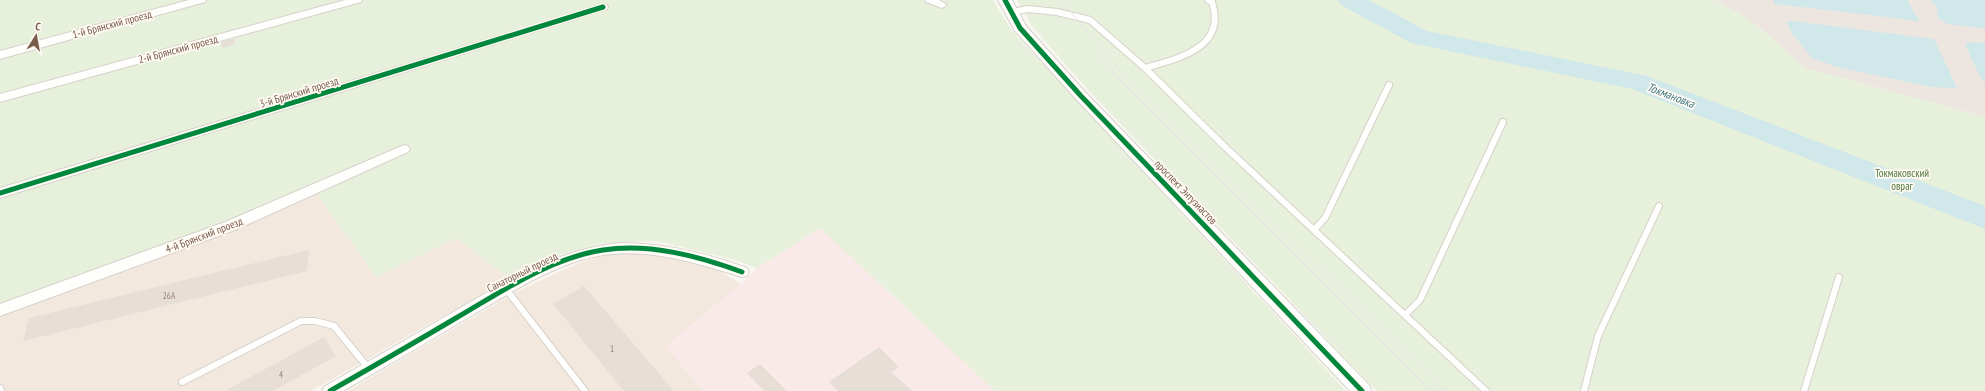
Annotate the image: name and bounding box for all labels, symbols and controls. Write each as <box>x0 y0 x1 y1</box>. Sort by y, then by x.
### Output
street label: 1-й Брянский проезд <box>71 7 153 41</box>
north arrow <box>16 16 56 56</box>
text: С <box>34 19 42 34</box>
street label: 2-й Брянский проезд <box>137 32 219 66</box>
street label: 3-й Брянский проезд <box>258 73 340 111</box>
water label: Токмановка <box>1645 79 1698 111</box>
street label: проспект Энтузиастов <box>1152 157 1221 228</box>
park label: Токмаковский овраг <box>1875 166 1929 193</box>
street label: 4-й Брянский проезд <box>163 214 245 256</box>
street label: Санаторный проезд <box>484 249 560 295</box>
house number: 26А <box>163 290 176 301</box>
house number: 1 <box>610 343 614 354</box>
house number: 4 <box>279 369 283 380</box>

